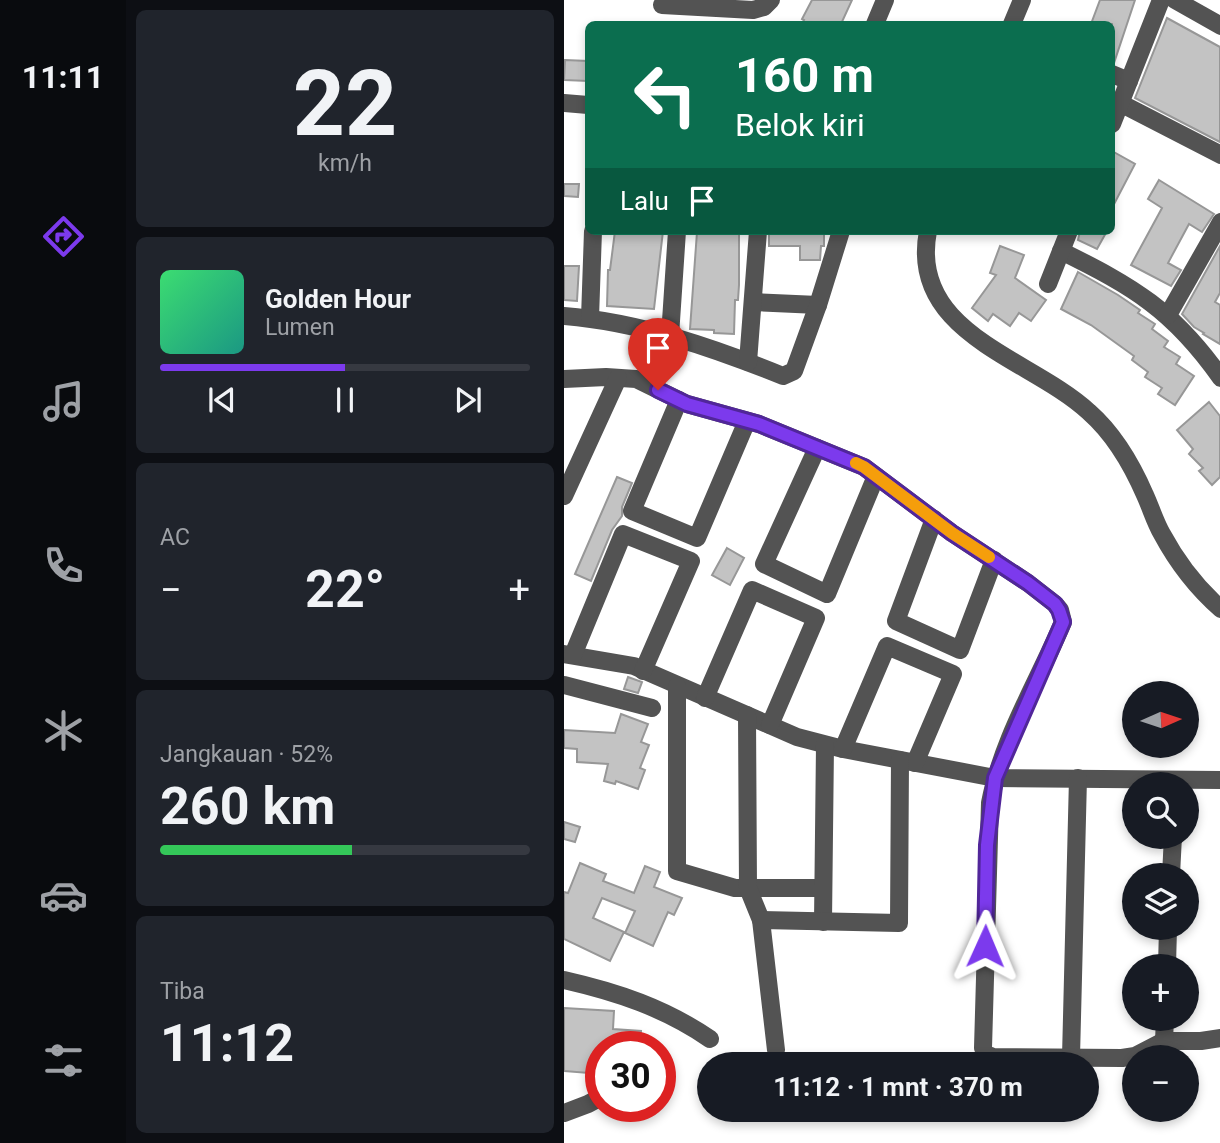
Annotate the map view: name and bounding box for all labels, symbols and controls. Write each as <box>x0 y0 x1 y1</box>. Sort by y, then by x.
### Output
text: 160 m <box>735 47 874 104</box>
icon: left <box>620 49 711 140</box>
text: 22 <box>293 51 397 157</box>
text: 11:11 <box>22 58 104 96</box>
text: Belok kiri <box>735 106 865 144</box>
text: km/h <box>318 150 372 177</box>
icon: arrive <box>683 182 721 220</box>
text: Lalu <box>620 186 669 216</box>
icon: directions <box>39 212 88 261</box>
text: Golden Hour <box>265 284 411 314</box>
text: Lumen <box>265 314 335 341</box>
pin <box>628 318 688 390</box>
icon: arrive <box>639 329 677 367</box>
icon: music <box>39 377 88 426</box>
icon: previous <box>203 381 241 419</box>
icon: pause <box>326 381 364 419</box>
icon: next <box>449 381 487 419</box>
text: AC <box>160 524 190 551</box>
icon: phone <box>39 541 88 590</box>
text: 22° <box>305 559 385 620</box>
text: − <box>160 568 182 612</box>
text: + <box>508 568 530 612</box>
north arrow <box>1122 681 1199 758</box>
map controls <box>1122 681 1199 1122</box>
icon: climate <box>39 706 88 755</box>
text: Jangkauan · 52% <box>160 741 333 768</box>
button: search <box>1122 772 1199 849</box>
text: 260 km <box>160 776 335 837</box>
button: layers <box>1122 863 1199 940</box>
icon: car <box>39 871 88 920</box>
position arrow <box>948 909 1022 983</box>
button: + <box>1122 954 1199 1031</box>
text: Tiba <box>160 978 205 1005</box>
text: 11:12 <box>160 1013 294 1074</box>
speed limit sign: 30 <box>585 1031 676 1122</box>
icon: filters <box>39 1036 88 1085</box>
button: − <box>1122 1045 1199 1122</box>
text: 11:12 · 1 mnt · 370 m <box>773 1072 1023 1102</box>

